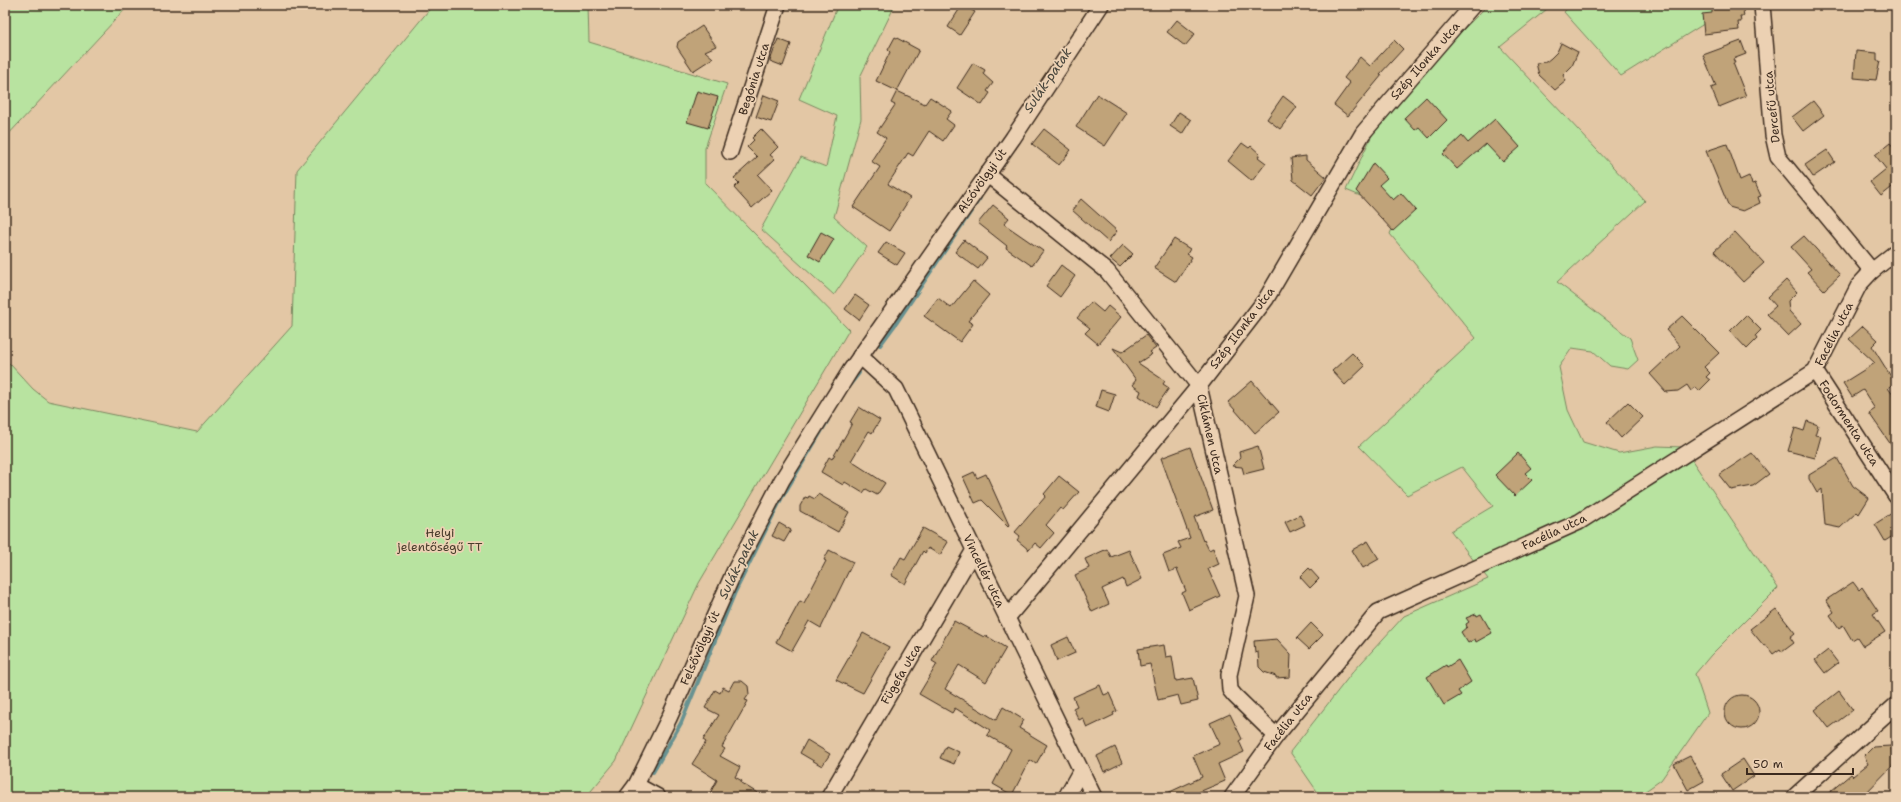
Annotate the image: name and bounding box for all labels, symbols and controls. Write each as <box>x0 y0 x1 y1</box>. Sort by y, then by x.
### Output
street label: Szép Ilonka utca <box>1387 18 1464 103</box>
street label: Begónia utca <box>735 40 773 117</box>
water label: Sulák-patak <box>1019 44 1076 116</box>
street label: Dercefű utca <box>1760 70 1784 144</box>
street label: Alsóvölgyi út <box>954 145 1010 217</box>
street label: Szép Ilonka utca <box>1206 283 1278 372</box>
street label: Facélia utca <box>1811 299 1857 369</box>
street label: Fodormenta utca <box>1815 377 1883 469</box>
street label: Ciklámen utca <box>1193 392 1227 476</box>
street label: Facélia utca <box>1519 510 1589 554</box>
park label: Helyi jelentőségű TT <box>397 525 483 555</box>
water label: Sulák-patak <box>714 526 763 602</box>
street label: Vincellér utca <box>959 532 1009 611</box>
street label: Felsővölgyi út <box>676 608 724 688</box>
street label: Fügefa utca <box>877 640 925 707</box>
street label: Facélia utca <box>1260 689 1316 754</box>
scale bar <box>1747 750 1853 776</box>
text: 50 m <box>1753 756 1783 772</box>

